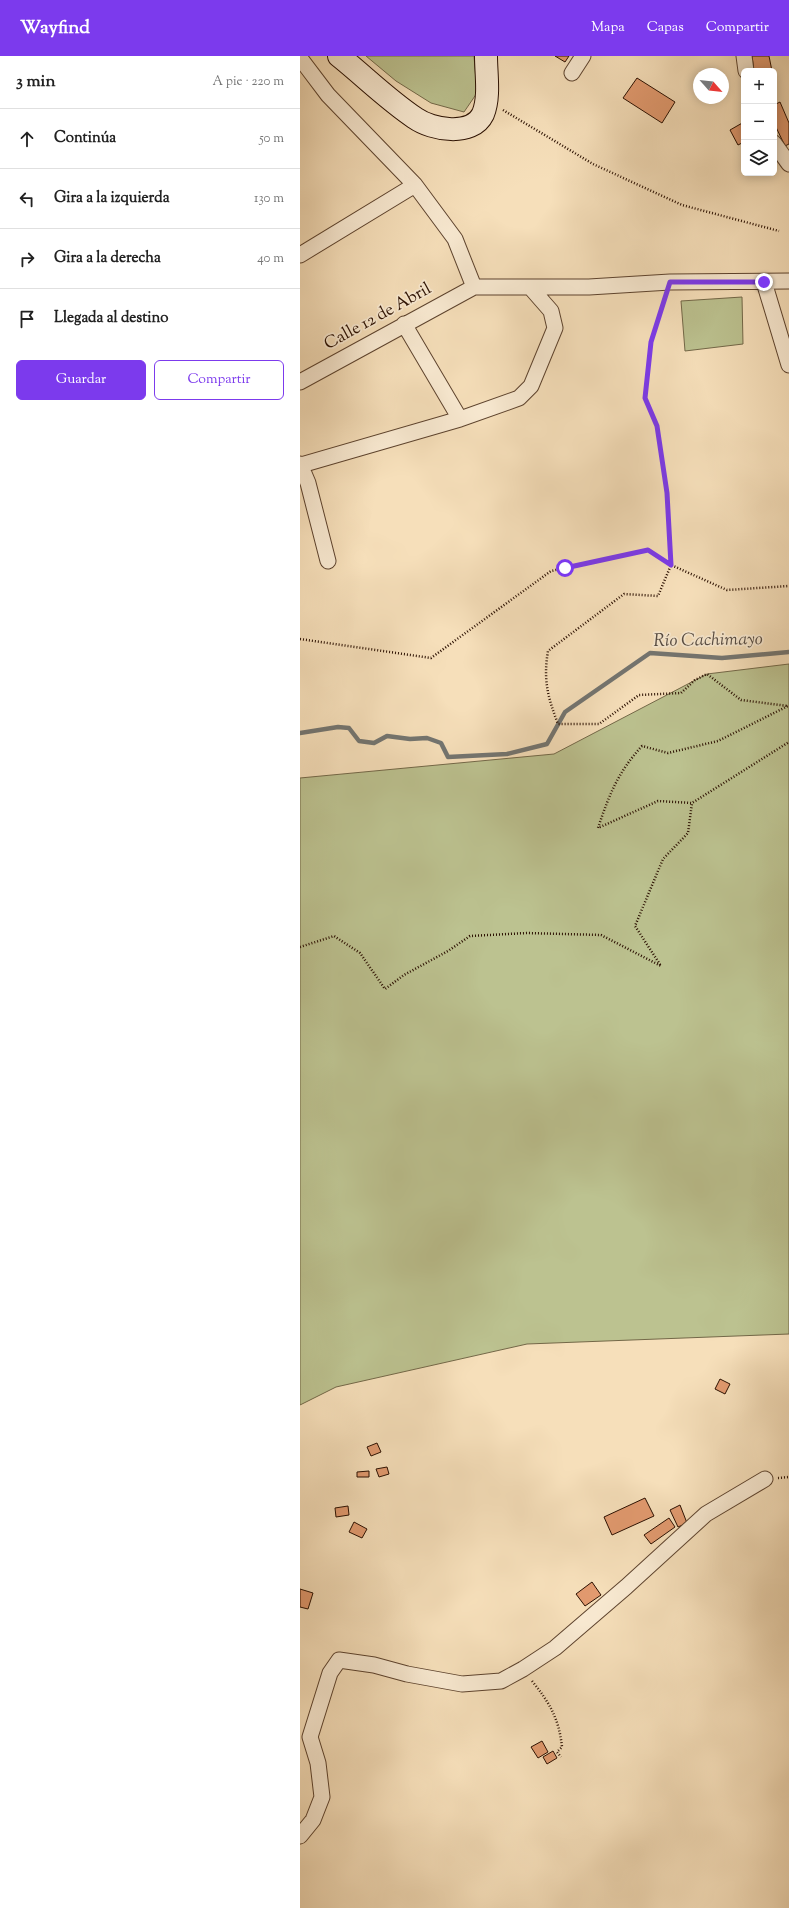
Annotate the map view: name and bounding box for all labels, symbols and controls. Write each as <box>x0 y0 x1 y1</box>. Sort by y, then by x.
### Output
text: Wayfind <box>20 15 90 42</box>
text: Mapa <box>591 18 625 38</box>
text: Capas <box>647 18 684 38</box>
text: Compartir <box>706 18 769 38</box>
north arrow <box>693 68 729 104</box>
map controls <box>741 68 777 176</box>
button: + <box>741 68 777 104</box>
text: 3 min <box>16 70 55 94</box>
text: A pie · 220 m <box>212 73 284 91</box>
button: − <box>741 104 777 140</box>
icon: ahead <box>16 128 38 150</box>
text: Continúa <box>54 128 116 149</box>
text: 50 m <box>259 130 284 148</box>
button: layers <box>741 140 777 176</box>
icon: left <box>16 188 38 210</box>
text: Gira a la izquierda <box>54 188 170 209</box>
text: 130 m <box>254 190 284 208</box>
icon: right <box>16 248 38 270</box>
text: Gira a la derecha <box>54 248 161 269</box>
text: 40 m <box>257 250 284 268</box>
route end <box>755 273 773 291</box>
street label: Calle 12 de Abril <box>320 277 436 356</box>
icon: arrive <box>16 308 38 330</box>
text: Llegada al destino <box>54 308 169 329</box>
button: Guardar <box>16 360 146 400</box>
button: Compartir <box>154 360 284 400</box>
route start <box>556 559 574 577</box>
water label: Río Cachimayo <box>653 627 763 655</box>

